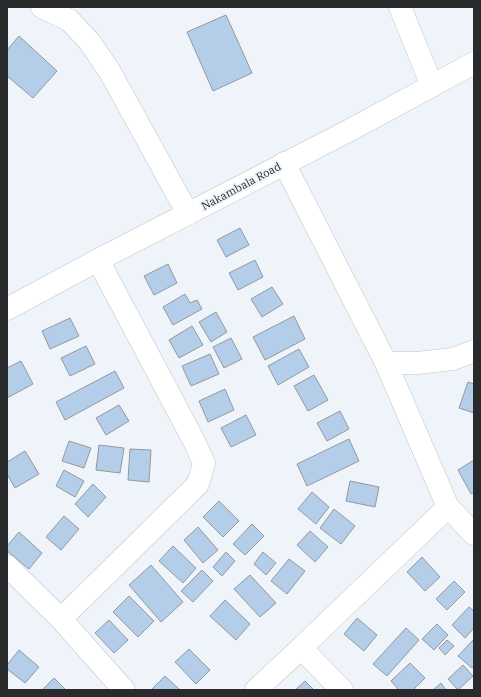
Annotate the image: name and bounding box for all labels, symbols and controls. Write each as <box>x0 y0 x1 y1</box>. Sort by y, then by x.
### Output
street label: Nakambala Road <box>199 159 283 213</box>

